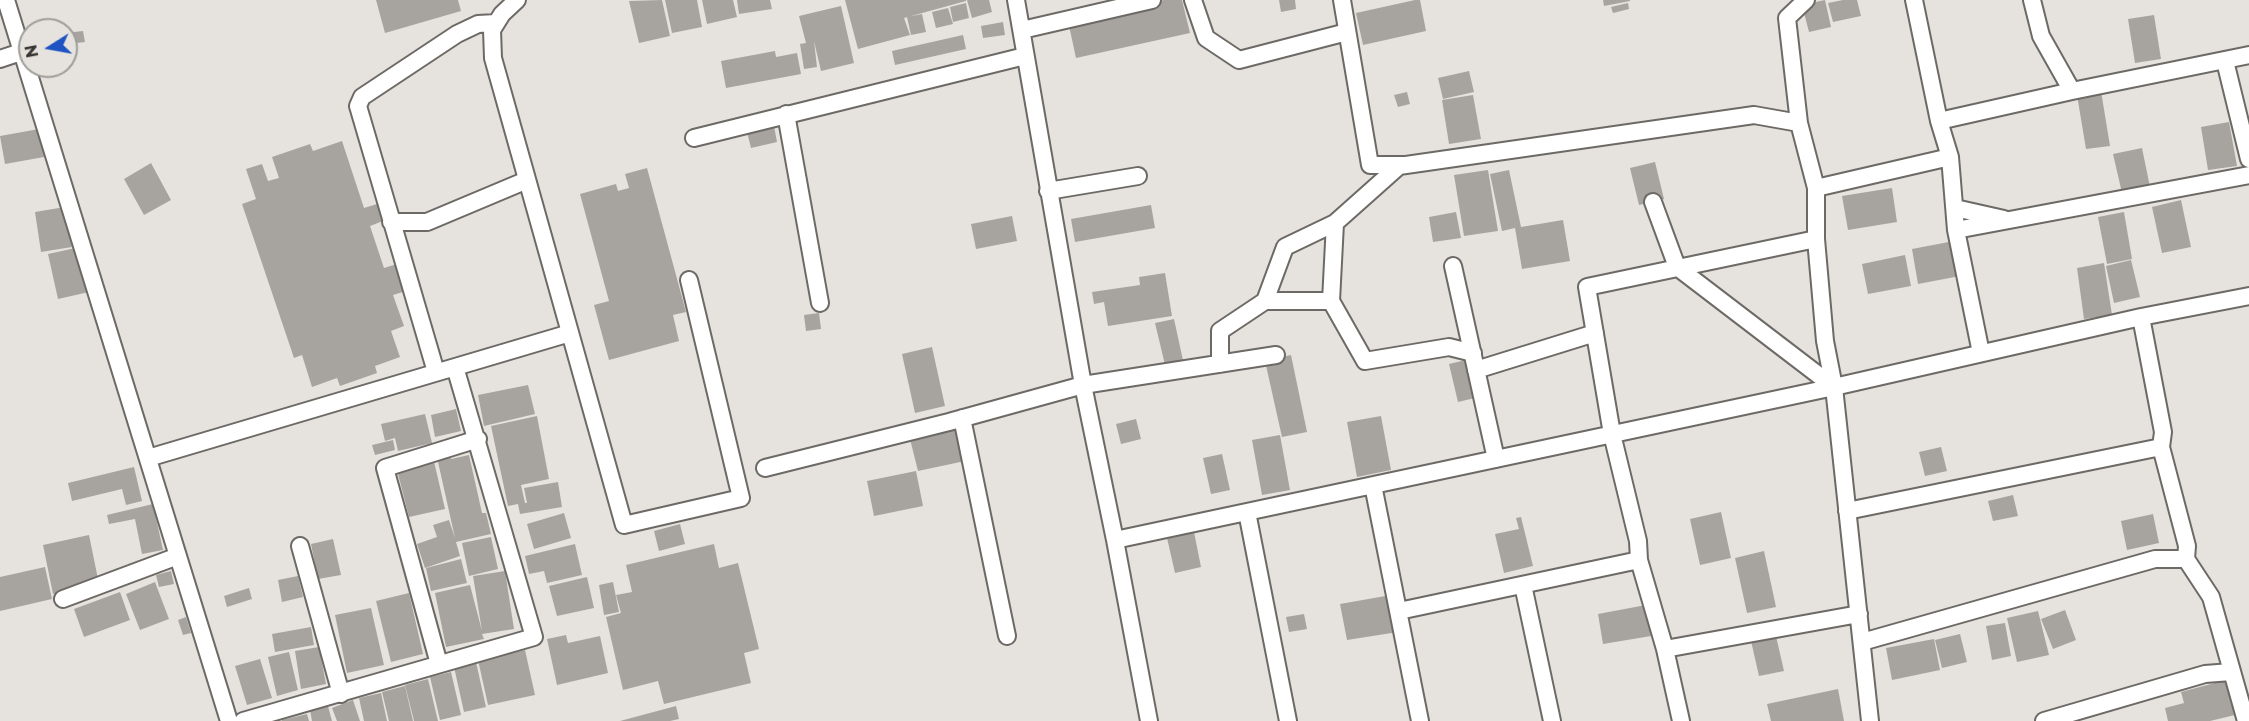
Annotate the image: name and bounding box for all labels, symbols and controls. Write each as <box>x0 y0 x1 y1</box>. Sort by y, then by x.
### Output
north arrow <box>18 18 78 78</box>
text: N <box>21 43 42 59</box>

